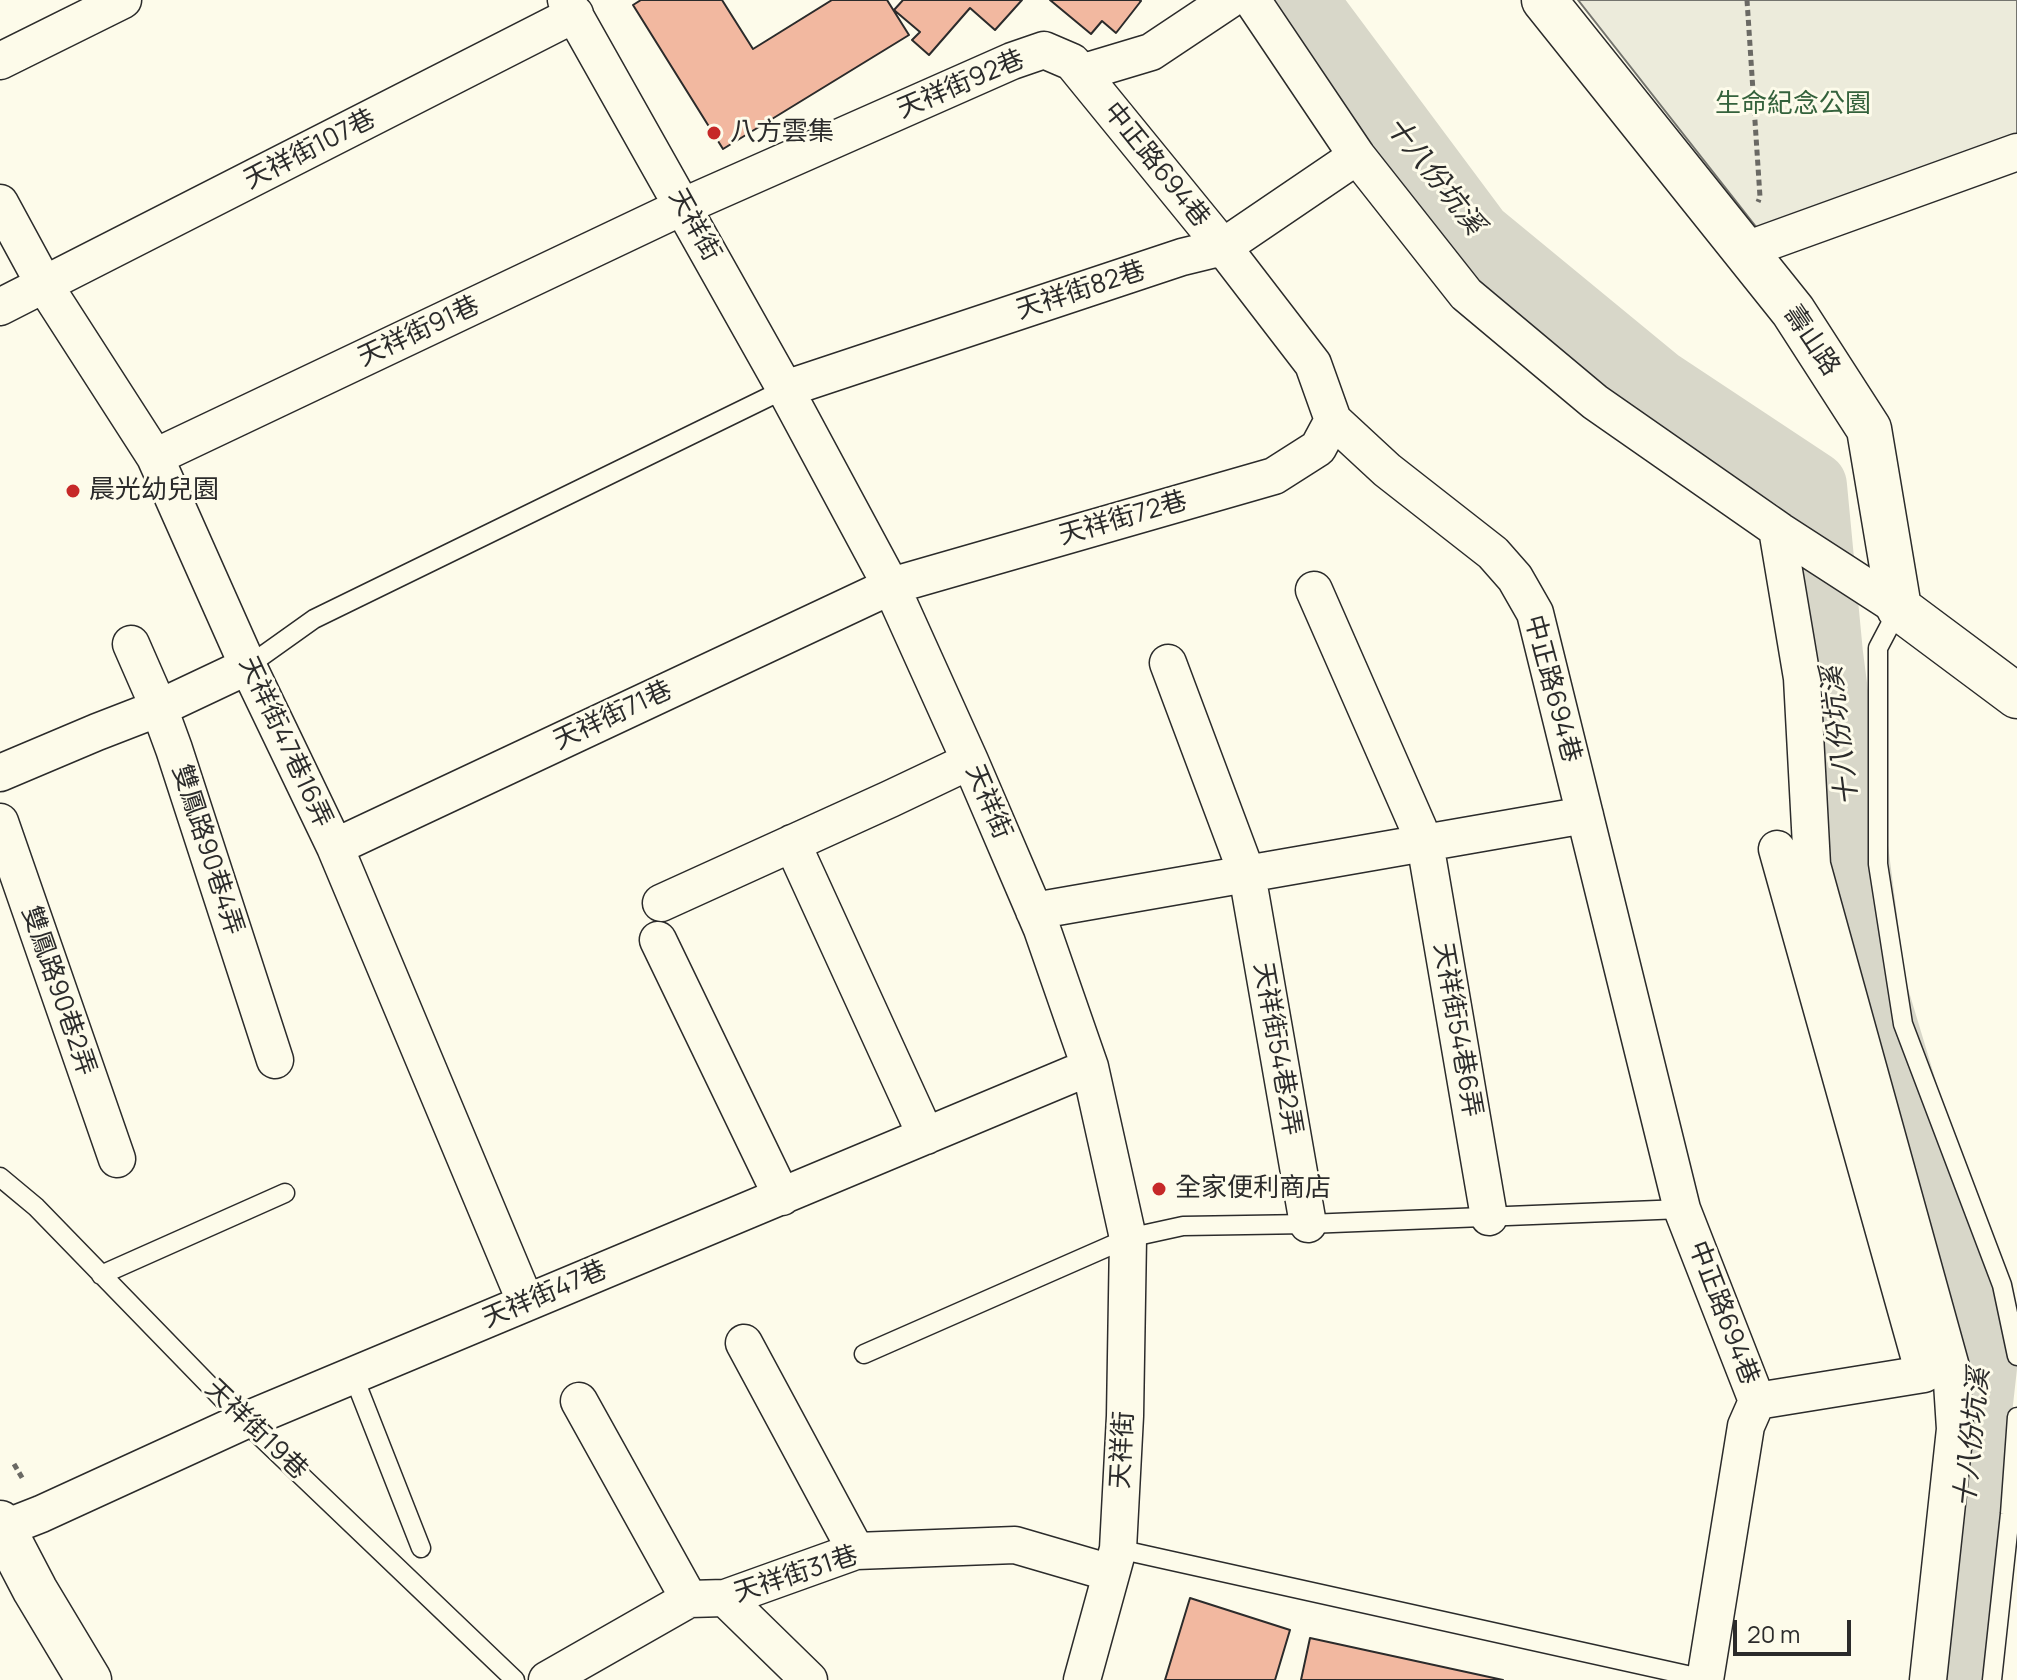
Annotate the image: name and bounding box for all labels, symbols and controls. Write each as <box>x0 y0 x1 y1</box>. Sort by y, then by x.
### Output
street label: 天祥街92巷 <box>893 44 1029 126</box>
park label: 生命紀念公園 <box>1715 89 1871 121</box>
street label: 中正路694巷 <box>1096 96 1216 234</box>
street label: 天祥街107巷 <box>239 104 381 196</box>
water label: 十八份坑溪 <box>1378 110 1490 242</box>
place label: 八方雲集 <box>730 117 834 149</box>
marker: 八方雲集 <box>705 124 723 142</box>
street label: 天祥街 <box>661 183 727 267</box>
street label: 天祥街82巷 <box>1012 255 1150 327</box>
street label: 天祥街91巷 <box>353 290 485 374</box>
street label: 壽山路 <box>1776 300 1846 382</box>
place label: 晨光幼兒園 <box>89 475 219 507</box>
marker: 晨光幼兒園 <box>64 482 82 500</box>
street label: 天祥街72巷 <box>1055 486 1191 552</box>
street label: 中正路694巷 <box>1517 612 1587 766</box>
street label: 天祥街47巷16弄 <box>232 652 338 832</box>
water label: 十八份坑溪 <box>1816 664 1866 808</box>
street label: 天祥街71巷 <box>549 675 677 757</box>
street label: 天祥街 <box>958 760 1018 844</box>
street label: 雙鳳路90巷4弄 <box>165 761 249 939</box>
street label: 雙鳳路90巷2弄 <box>14 902 102 1080</box>
street label: 天祥街54巷6弄 <box>1426 940 1488 1120</box>
street label: 天祥街54巷2弄 <box>1246 960 1308 1138</box>
place label: 全家便利商店 <box>1175 1173 1331 1205</box>
marker: 全家便利商店 <box>1150 1180 1168 1198</box>
street label: 中正路694巷 <box>1681 1237 1765 1389</box>
street label: 天祥街47巷 <box>478 1255 612 1335</box>
water label: 十八份坑溪 <box>1949 1367 1997 1509</box>
street label: 天祥街19巷 <box>198 1374 314 1486</box>
street label: 天祥街 <box>1105 1410 1141 1490</box>
street label: 天祥街31巷 <box>730 1540 862 1610</box>
scale bar <box>1737 1604 1855 1654</box>
text: 20 m <box>1747 1617 1800 1650</box>

